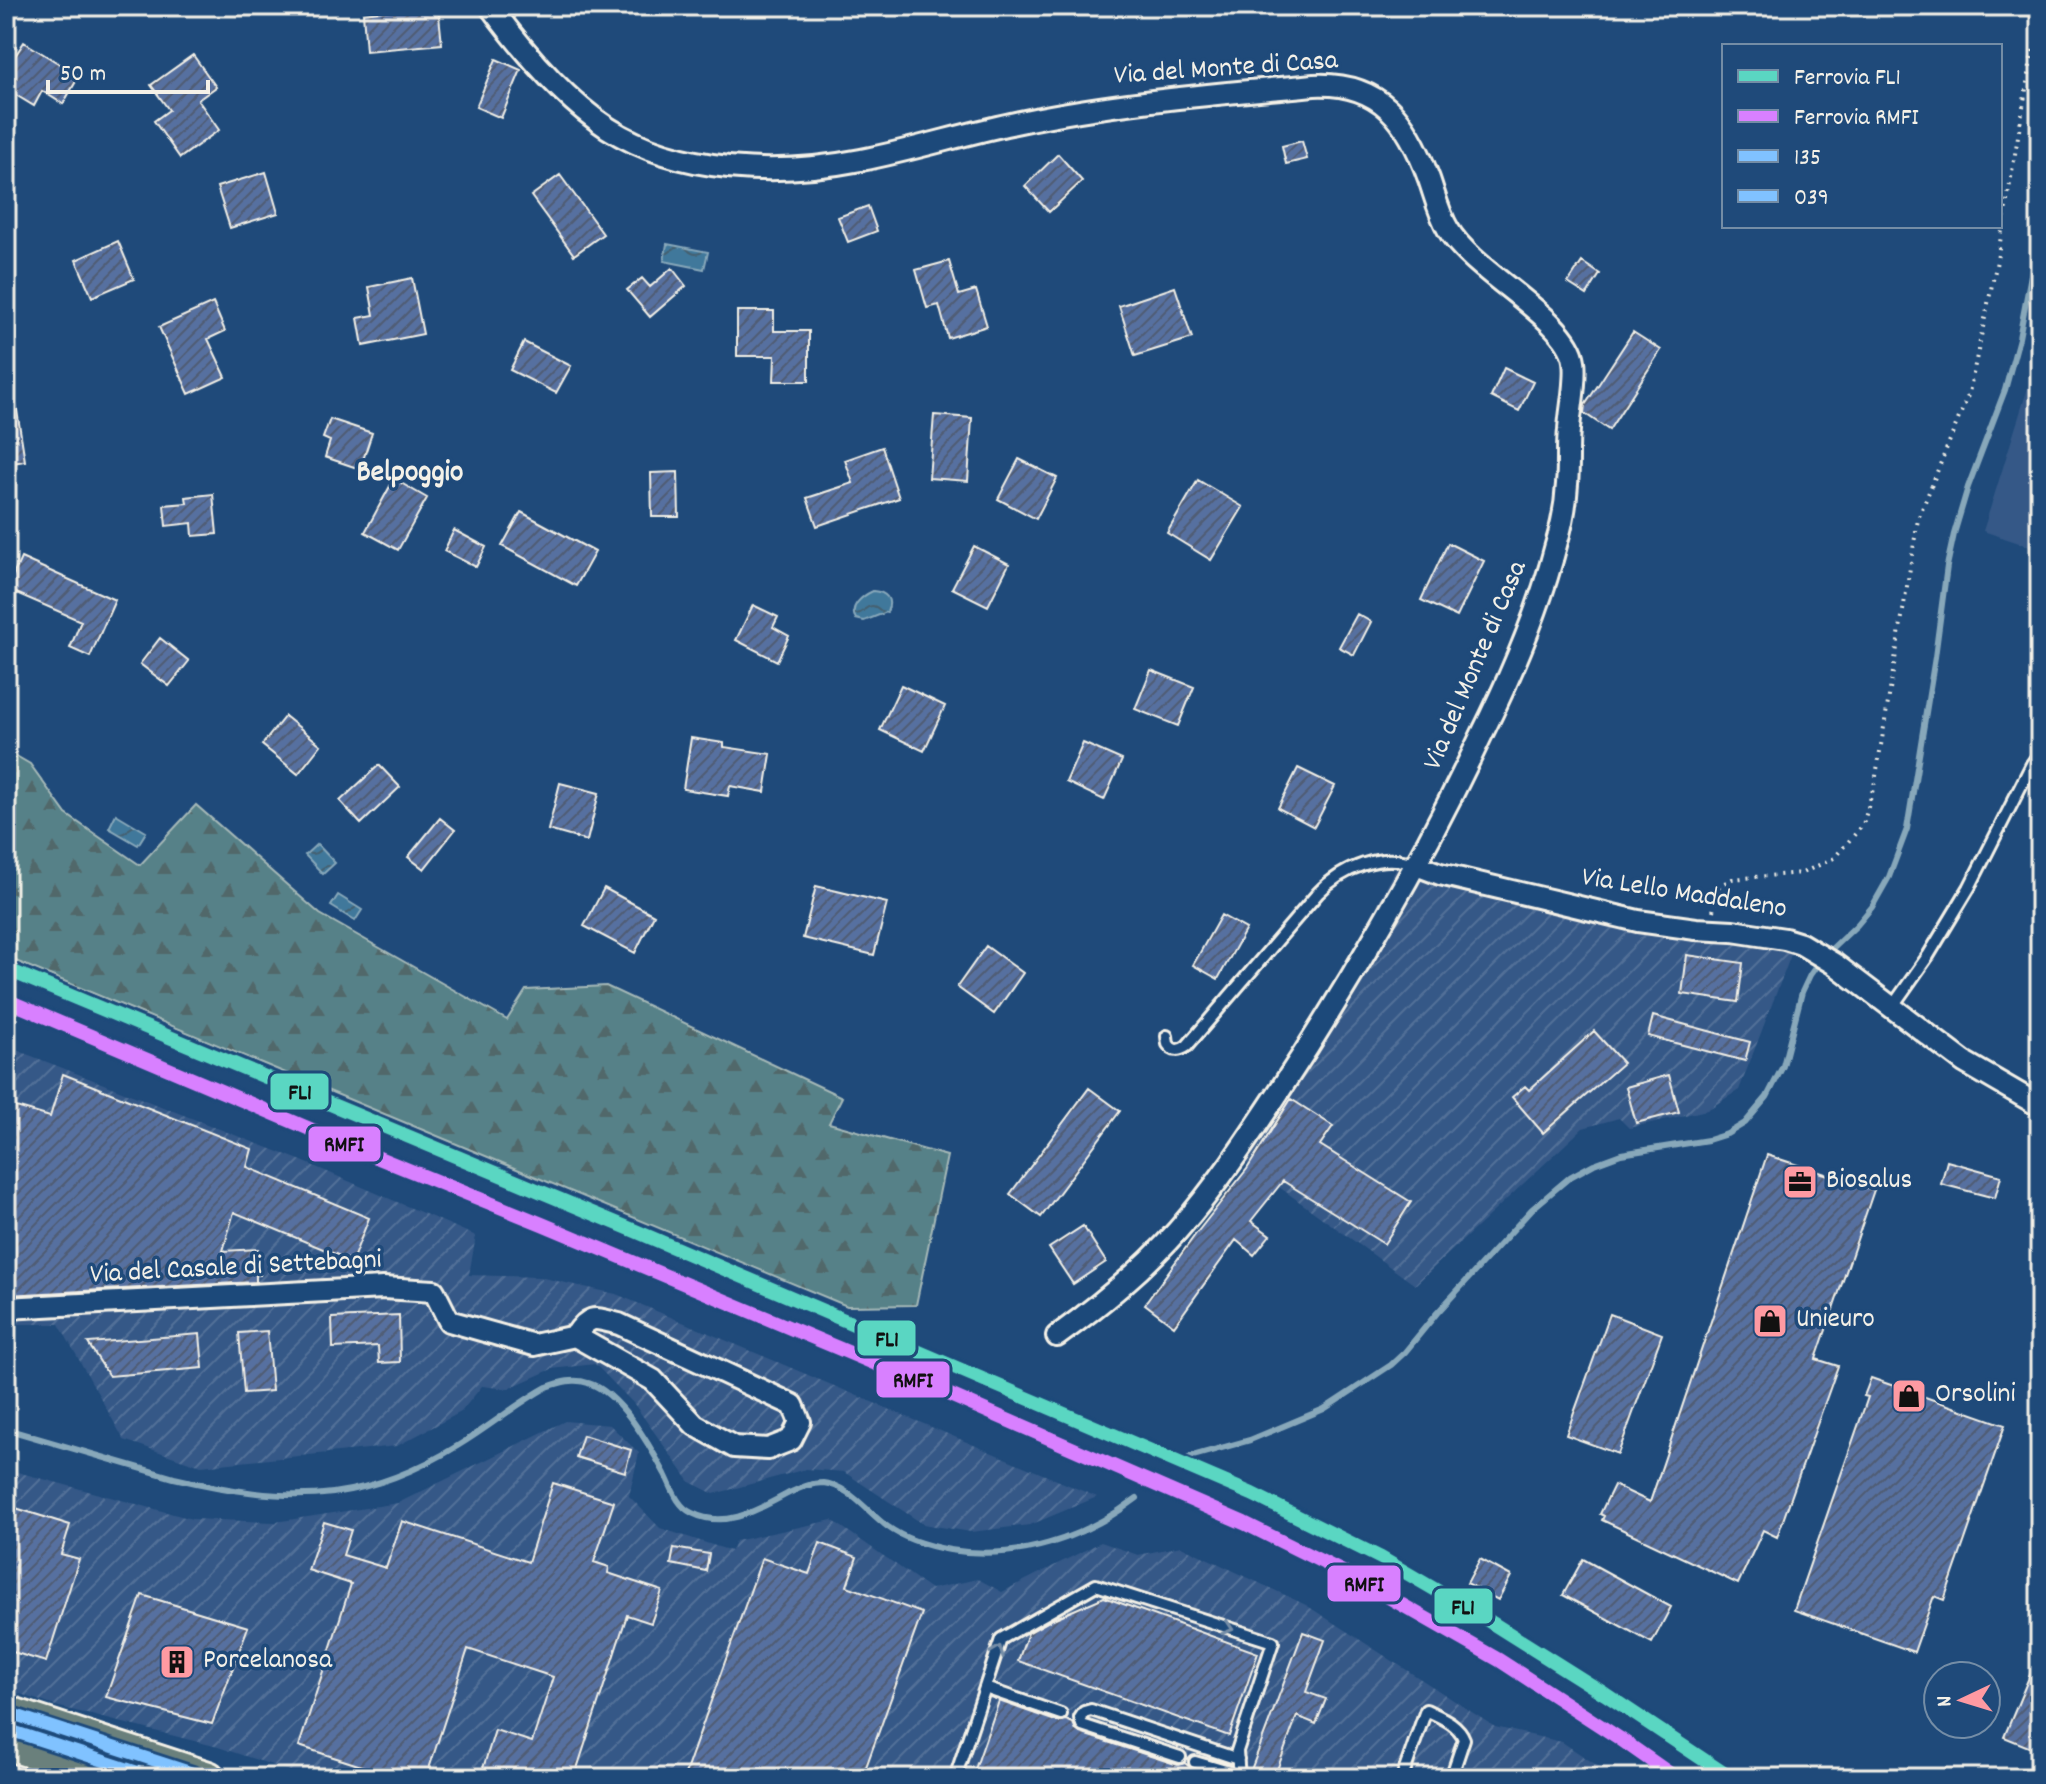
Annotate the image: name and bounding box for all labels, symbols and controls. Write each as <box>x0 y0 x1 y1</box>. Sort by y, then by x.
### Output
street label: Via del Monte di Casa <box>1113 42 1340 98</box>
scale bar <box>48 44 208 94</box>
legend <box>1722 44 2002 228</box>
text: 50 m <box>60 58 106 92</box>
text: Ferrovia FL1 <box>1794 62 1901 96</box>
text: Ferrovia RMFI <box>1794 102 1919 136</box>
text: 135 <box>1794 142 1821 176</box>
text: 039 <box>1794 182 1829 216</box>
district label: Belpoggio <box>357 453 463 496</box>
street label: Via del Monte di Casa <box>1415 554 1540 777</box>
street label: Via Lello Maddaleno <box>1578 859 1790 931</box>
line badge: FL1 <box>269 1072 330 1111</box>
text: FL1 <box>288 1079 312 1110</box>
line badge: RMFI <box>307 1125 382 1163</box>
text: RMFI <box>324 1131 364 1162</box>
place label: Biosalus <box>1826 1162 1912 1202</box>
office icon: Biosalus <box>1781 1163 1819 1201</box>
street label: Via del Casale di Settebagni <box>89 1241 383 1297</box>
place label: Unieuro <box>1796 1301 1875 1341</box>
shop icon: Unieuro <box>1751 1302 1789 1340</box>
line badge: FL1 <box>856 1319 917 1357</box>
text: FL1 <box>875 1326 899 1357</box>
line badge: RMFI <box>875 1360 951 1399</box>
text: RMFI <box>893 1367 933 1398</box>
place label: Orsolini <box>1935 1376 2016 1416</box>
shop icon: Orsolini <box>1890 1377 1928 1415</box>
line badge: RMFI <box>1326 1564 1402 1603</box>
text: RMFI <box>1344 1571 1384 1602</box>
line badge: FL1 <box>1433 1587 1494 1625</box>
text: FL1 <box>1451 1594 1475 1625</box>
one-way arrow <box>1221 1619 1235 1635</box>
place label: Porcelanosa <box>203 1642 333 1682</box>
building icon: Porcelanosa <box>158 1643 196 1681</box>
one-way arrow <box>988 1645 1005 1659</box>
north arrow <box>1922 1660 2002 1740</box>
text: N <box>1930 1695 1961 1708</box>

